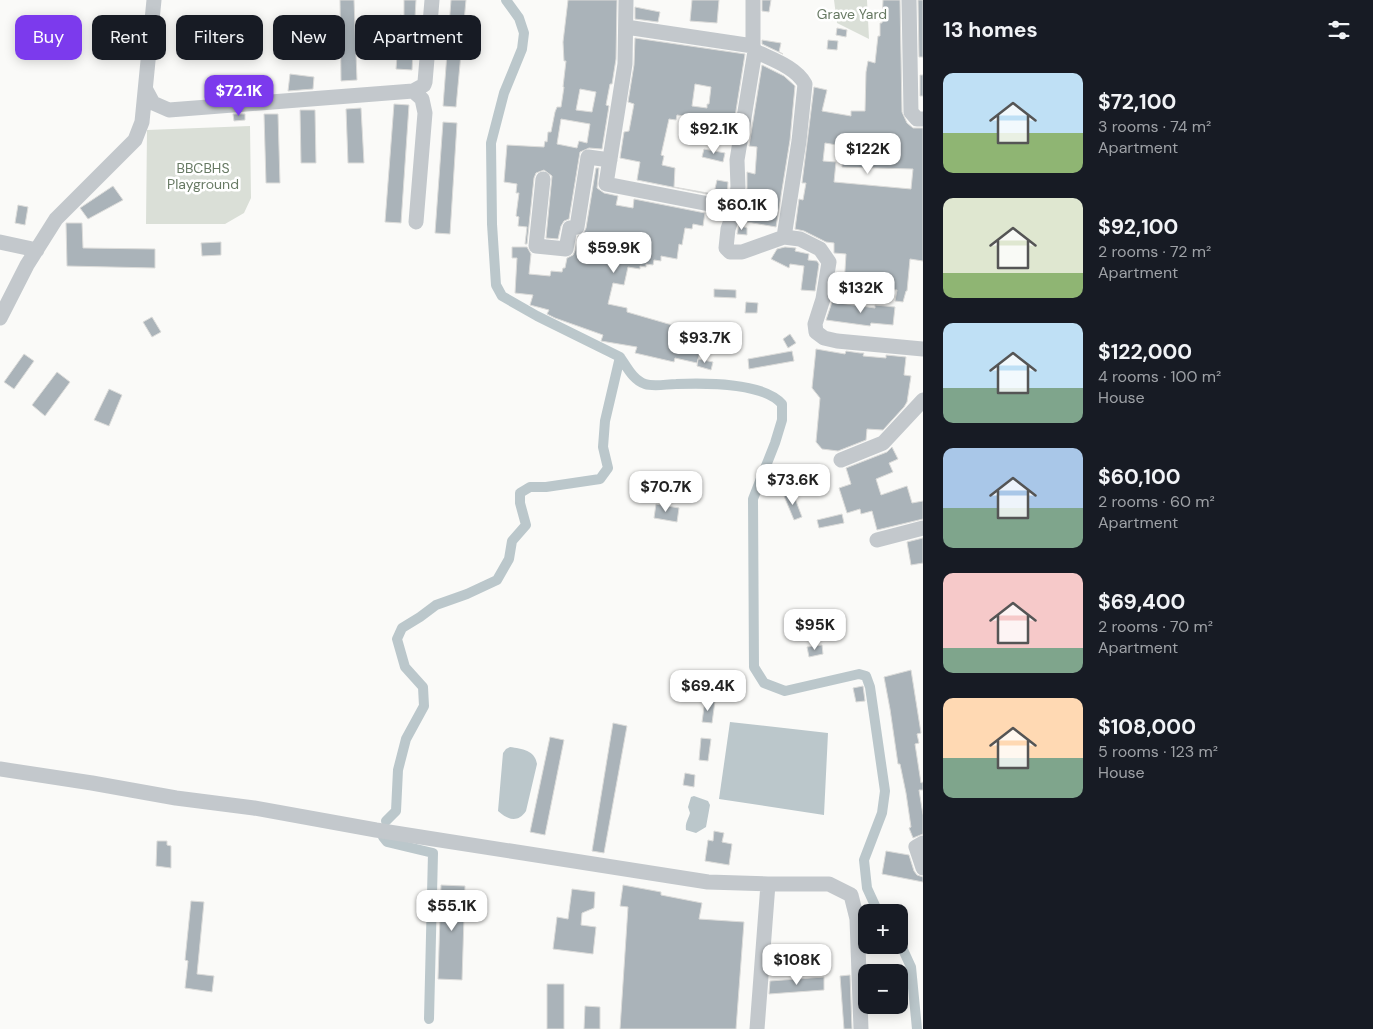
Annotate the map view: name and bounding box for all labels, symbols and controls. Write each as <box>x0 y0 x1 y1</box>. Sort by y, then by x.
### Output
park label: Grave Yard <box>817 5 887 23</box>
chip: Buy <box>15 15 82 60</box>
chip: Rent <box>92 15 166 60</box>
chip: Filters <box>176 15 263 60</box>
chip: New <box>273 15 345 60</box>
chip: Apartment <box>355 15 481 60</box>
text: 13 homes <box>943 16 1038 44</box>
icon: filters <box>1325 16 1353 44</box>
pin: $72.1K <box>198 74 280 117</box>
text: $72.1K <box>215 80 263 101</box>
text: $72,100 <box>1098 88 1176 116</box>
icon: home <box>983 93 1043 153</box>
pin: $92.1K <box>673 112 755 155</box>
text: 3 rooms · 74 m² <box>1098 116 1211 137</box>
text: $92.1K <box>690 118 738 139</box>
pin: $122K <box>833 132 903 175</box>
text: Apartment <box>1098 137 1178 158</box>
text: $122K <box>846 138 890 159</box>
park label: BBCBHS Playground <box>167 159 239 193</box>
pin: $60.1K <box>701 188 783 231</box>
text: $60.1K <box>717 194 767 215</box>
text: $92,100 <box>1098 213 1178 241</box>
icon: home <box>983 218 1043 278</box>
pin: $59.9K <box>573 232 655 274</box>
text: $59.9K <box>587 237 641 258</box>
text: 2 rooms · 72 m² <box>1098 241 1211 262</box>
text: Apartment <box>1098 262 1178 283</box>
pin: $132K <box>826 272 896 314</box>
text: $132K <box>839 277 883 298</box>
pin: $93.7K <box>664 322 746 364</box>
text: $93.7K <box>679 327 731 348</box>
text: $122,000 <box>1098 338 1192 366</box>
icon: home <box>983 343 1043 403</box>
text: 4 rooms · 100 m² <box>1098 366 1221 387</box>
text: House <box>1098 387 1145 408</box>
text: $60,100 <box>1098 463 1181 491</box>
pin: $73.6K <box>752 464 834 506</box>
icon: home <box>983 468 1043 528</box>
text: $73.6K <box>767 469 819 490</box>
pin: $70.7K <box>625 470 707 513</box>
text: $70.7K <box>640 476 692 497</box>
text: 2 rooms · 60 m² <box>1098 491 1215 512</box>
text: Apartment <box>1098 512 1178 533</box>
text: $69,400 <box>1098 588 1185 616</box>
icon: home <box>983 593 1043 653</box>
pin: $95K <box>785 608 845 651</box>
text: $95K <box>795 614 835 635</box>
text: 2 rooms · 70 m² <box>1098 616 1213 637</box>
text: Apartment <box>1098 637 1178 658</box>
pin: $69.4K <box>667 670 749 712</box>
text: $69.4K <box>681 675 735 696</box>
text: $108,000 <box>1098 713 1196 741</box>
icon: home <box>983 718 1043 778</box>
text: 5 rooms · 123 m² <box>1098 741 1218 762</box>
text: House <box>1098 762 1145 783</box>
pin: $55.1K <box>411 890 493 932</box>
text: $55.1K <box>427 895 477 916</box>
map controls <box>858 904 908 1014</box>
button: + <box>858 904 908 954</box>
pin: $108K <box>762 944 832 986</box>
text: $108K <box>773 949 821 970</box>
button: − <box>858 964 908 1014</box>

